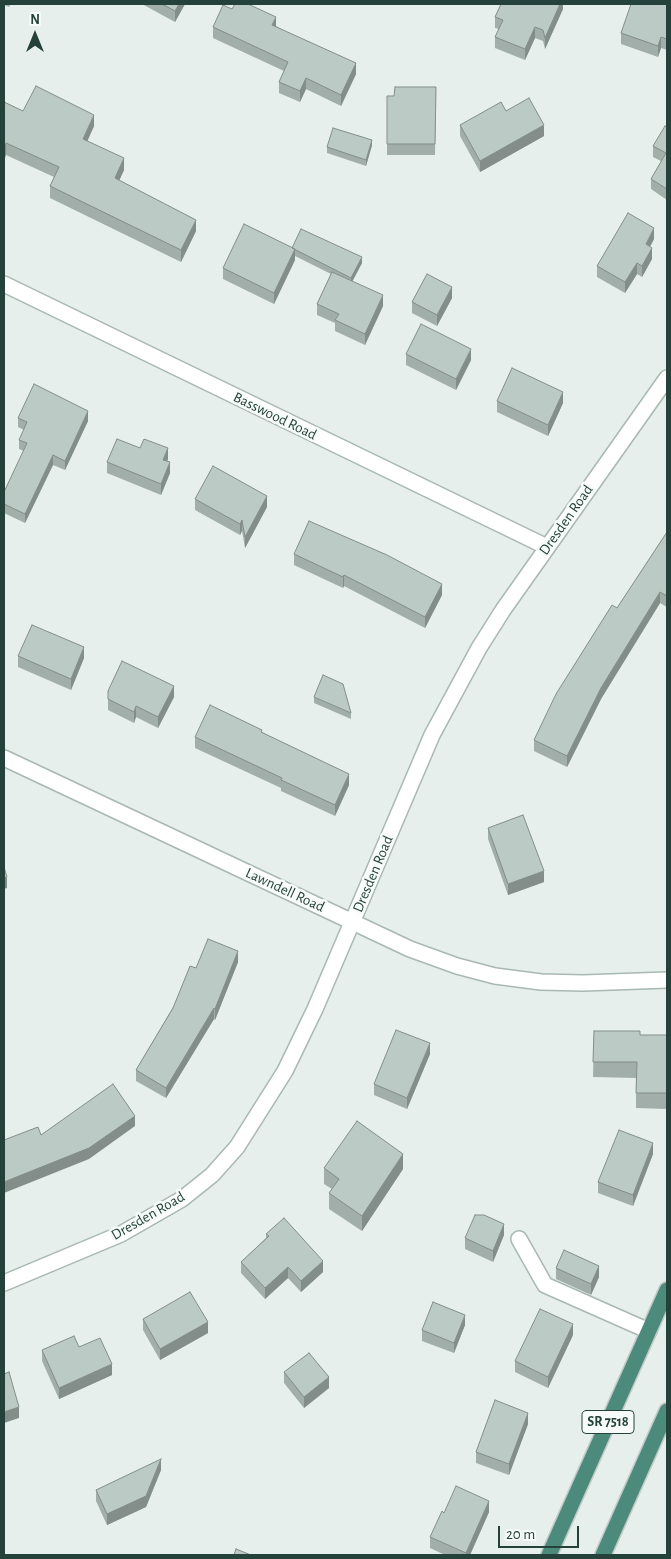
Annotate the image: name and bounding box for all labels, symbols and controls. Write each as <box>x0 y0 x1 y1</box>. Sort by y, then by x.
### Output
north arrow <box>10 10 60 60</box>
text: N <box>30 13 40 27</box>
street label: Basswood Road <box>230 388 320 444</box>
street label: Dresden Road <box>535 481 597 559</box>
street label: Dresden Road <box>349 833 397 915</box>
street label: Lawndell Road <box>243 864 327 916</box>
street label: Dresden Road <box>108 1188 188 1244</box>
road number: SR 7518 <box>582 1410 634 1434</box>
scale bar <box>501 1516 582 1548</box>
text: 20 m <box>506 1527 535 1542</box>

